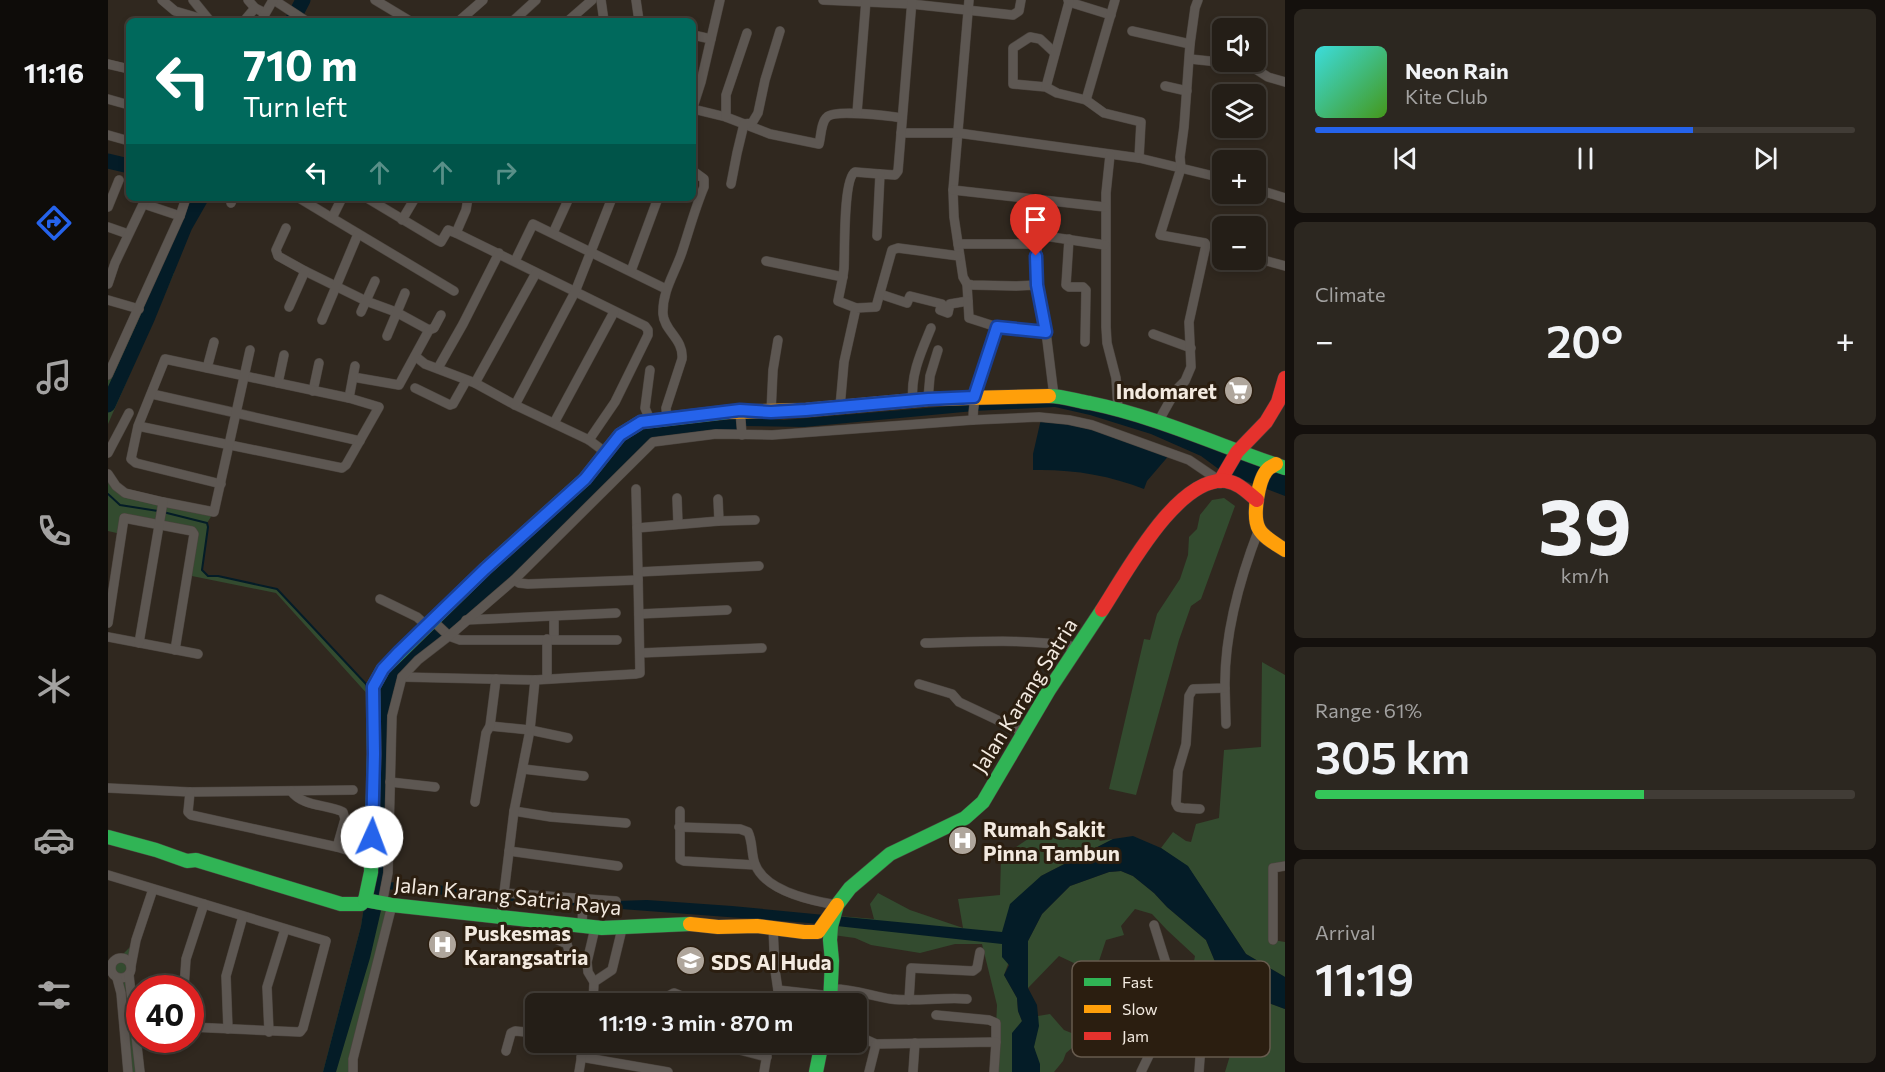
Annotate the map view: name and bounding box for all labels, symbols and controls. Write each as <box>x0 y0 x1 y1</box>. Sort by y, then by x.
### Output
map controls <box>1212 18 1266 270</box>
button: sound <box>1212 18 1266 72</box>
text: 710 m <box>243 38 358 90</box>
icon: left <box>144 42 222 120</box>
text: 11:16 <box>24 56 84 89</box>
text: Neon Rain <box>1405 57 1509 84</box>
button: layers <box>1212 84 1266 138</box>
text: Kite Club <box>1405 84 1488 108</box>
text: Turn left <box>243 90 347 123</box>
icon: previous <box>1389 142 1422 175</box>
icon: pause <box>1569 142 1602 175</box>
icon: next <box>1749 142 1782 175</box>
button: + <box>1212 150 1266 204</box>
icon: left <box>300 156 333 189</box>
icon: ahead <box>363 156 396 189</box>
icon: ahead <box>426 156 459 189</box>
icon: right <box>489 156 522 189</box>
pin <box>1010 194 1061 256</box>
icon: directions <box>33 202 75 244</box>
icon: arrive <box>1019 203 1052 236</box>
button: − <box>1212 216 1266 270</box>
text: Climate <box>1315 282 1385 306</box>
text: 20° <box>1546 312 1623 367</box>
text: − <box>1315 319 1334 360</box>
text: + <box>1836 319 1855 360</box>
icon: music <box>33 356 75 398</box>
supermarket icon: Indomaret <box>1222 374 1254 406</box>
place label: Indomaret <box>1116 378 1217 403</box>
text: 39 <box>1538 476 1632 571</box>
icon: phone <box>33 510 75 552</box>
text: km/h <box>1561 563 1609 587</box>
street label: Jalan Karang Satria <box>966 613 1082 777</box>
icon: climate <box>33 665 75 707</box>
text: Range · 61% <box>1315 698 1422 722</box>
text: 305 km <box>1315 728 1470 783</box>
position arrow <box>340 805 404 869</box>
place label: Rumah Sakit Pinna Tambun <box>983 816 1120 865</box>
icon: car <box>33 819 75 861</box>
hospital icon: Rumah Sakit Pinna Tambun <box>946 824 978 856</box>
street label: Jalan Karang Satria Raya <box>393 871 623 919</box>
place label: Puskesmas Karangsatria <box>464 920 588 969</box>
text: Arrival <box>1315 920 1376 944</box>
hospital icon: Puskesmas Karangsatria <box>427 928 459 960</box>
school or university icon: SDS Al Huda <box>674 945 706 977</box>
place label: SDS Al Huda <box>711 949 832 974</box>
text: 11:19 <box>1315 950 1414 1005</box>
legend <box>1072 961 1270 1057</box>
text: Fast <box>1122 972 1153 991</box>
icon: filters <box>33 974 75 1016</box>
speed limit sign: 40 <box>126 975 204 1053</box>
text: Slow <box>1122 999 1158 1018</box>
text: 11:19 · 3 min · 870 m <box>599 1009 793 1036</box>
text: Jam <box>1122 1026 1149 1045</box>

